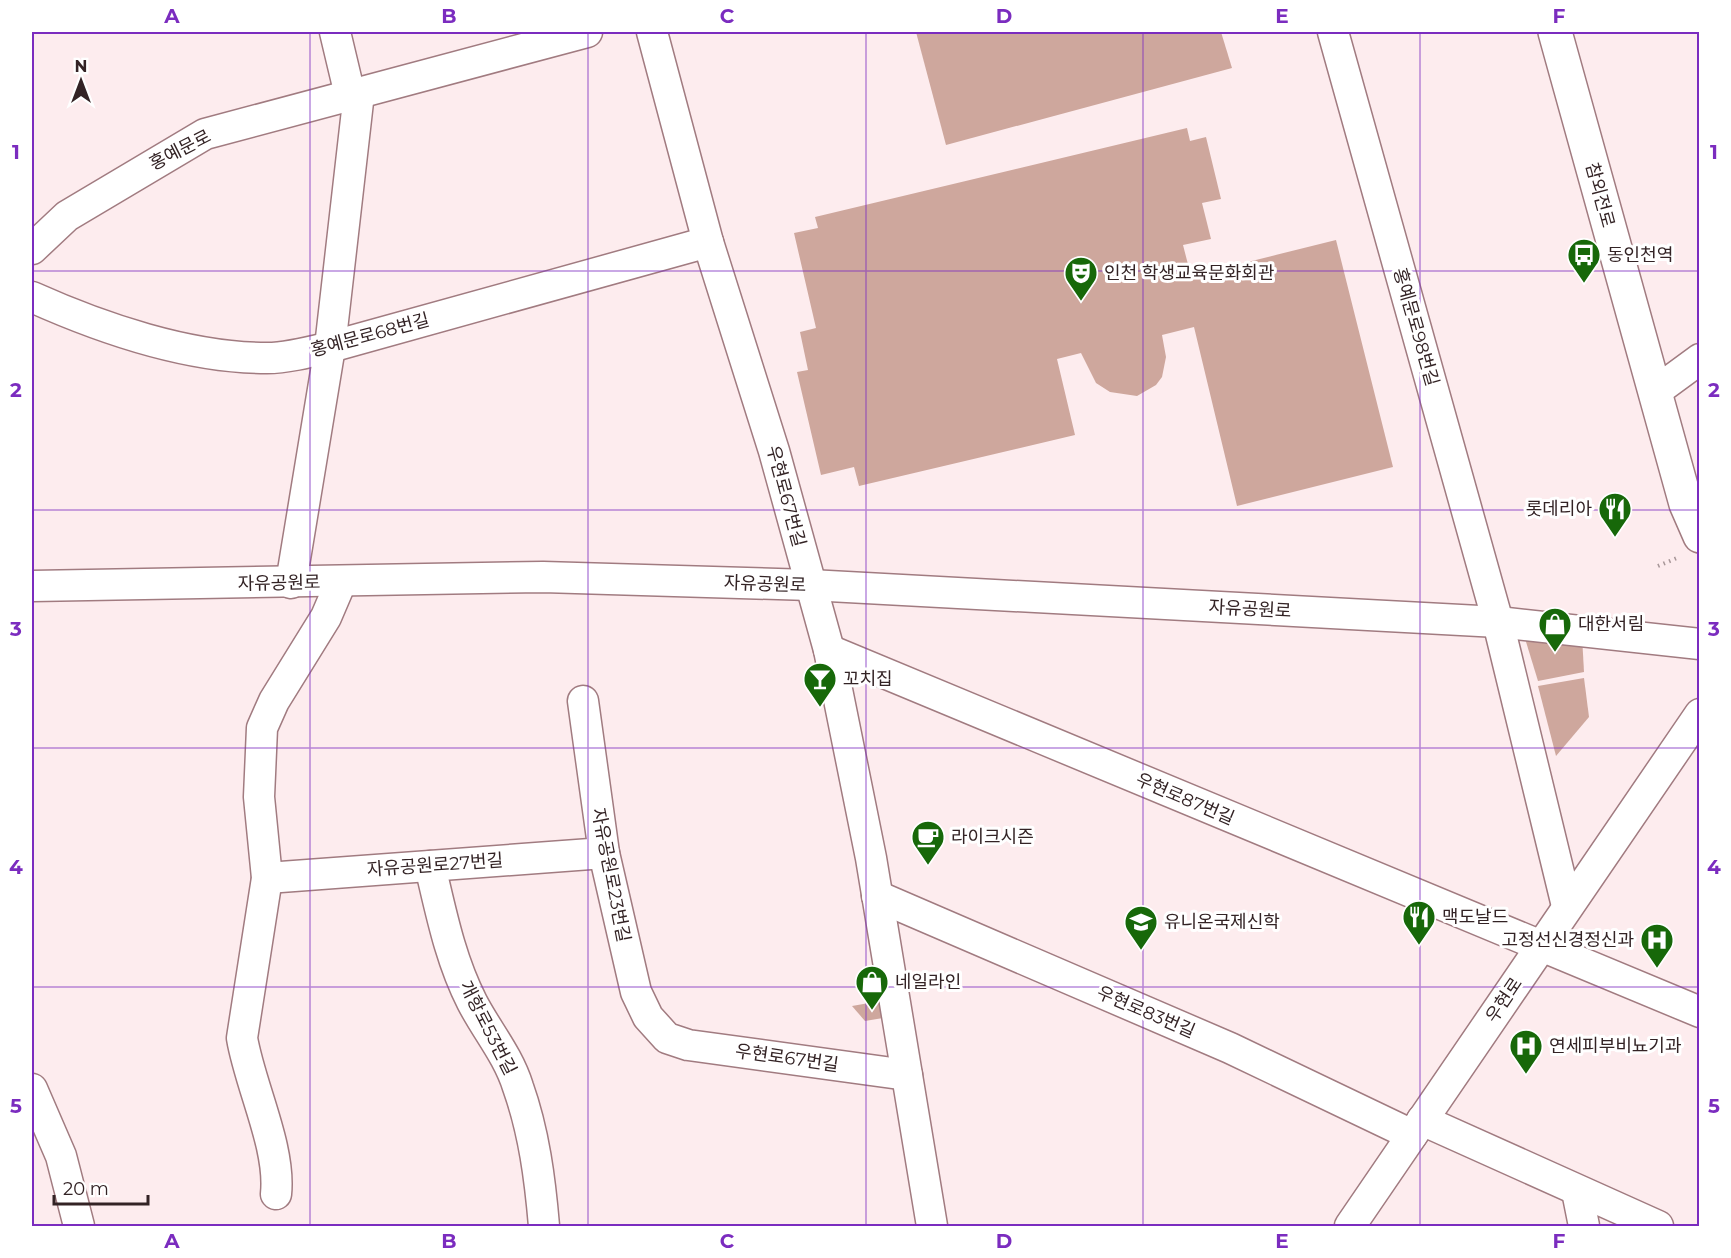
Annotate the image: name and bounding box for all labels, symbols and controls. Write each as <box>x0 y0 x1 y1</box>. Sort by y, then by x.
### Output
text: A <box>163 4 180 28</box>
text: B <box>441 4 457 28</box>
text: C <box>720 4 735 28</box>
text: D <box>996 4 1012 28</box>
text: E <box>1275 4 1289 28</box>
text: F <box>1553 4 1566 28</box>
north arrow <box>51 51 111 111</box>
text: N <box>75 57 87 76</box>
street label: 홍예문로 <box>145 125 215 175</box>
text: 1 <box>12 140 20 164</box>
text: 1 <box>1710 140 1718 164</box>
street label: 참외전로 <box>1581 160 1619 230</box>
bus stop icon: 동인천역 <box>1566 237 1602 284</box>
place label: 동인천역 <box>1607 244 1673 266</box>
theatre icon: 인천 학생교육문화회관 <box>1063 255 1099 302</box>
place label: 인천 학생교육문화회관 <box>1104 262 1275 284</box>
street label: 홍예문로98번길 <box>1389 265 1443 389</box>
street label: 홍예문로68번길 <box>308 309 432 361</box>
text: 2 <box>10 378 22 402</box>
text: 2 <box>1708 378 1720 402</box>
street label: 우현로67번길 <box>762 443 810 549</box>
restaurant icon: 롯데리아 <box>1597 491 1633 538</box>
place label: 롯데리아 <box>1526 498 1592 520</box>
street label: 자유공원로 <box>237 571 321 595</box>
street label: 자유공원로 <box>723 572 807 596</box>
street label: 자유공원로 <box>1208 596 1292 622</box>
shop icon: 대한서림 <box>1537 606 1573 653</box>
place label: 대한서림 <box>1578 613 1644 635</box>
text: 3 <box>9 617 22 641</box>
text: 3 <box>1707 617 1720 641</box>
bar icon: 꼬치집 <box>802 661 838 708</box>
place label: 꼬치집 <box>843 668 893 690</box>
street label: 우현로87번길 <box>1132 768 1238 830</box>
street label: 자유공원로23번길 <box>587 806 635 944</box>
cafe icon: 라이크시즌 <box>910 819 946 866</box>
place label: 라이크시즌 <box>951 826 1034 848</box>
street label: 자유공원로27번길 <box>366 849 504 881</box>
text: 4 <box>9 855 23 879</box>
text: 4 <box>1707 855 1721 879</box>
restaurant icon: 맥도날드 <box>1401 899 1437 946</box>
school or university icon: 유니온국제신학 <box>1123 904 1159 951</box>
place label: 맥도날드 <box>1442 906 1508 928</box>
place label: 유니온국제신학 <box>1164 911 1280 933</box>
hospital icon: 고정선신경정신과 <box>1639 922 1675 969</box>
place label: 고정선신경정신과 <box>1502 929 1634 951</box>
shop icon: 네일라인 <box>854 964 890 1011</box>
place label: 네일라인 <box>895 971 961 993</box>
street label: 우현로 <box>1481 973 1527 1027</box>
street label: 개항로53번길 <box>455 977 521 1079</box>
street label: 우현로83번길 <box>1094 981 1198 1043</box>
hospital icon: 연세피부비뇨기과 <box>1508 1028 1544 1075</box>
place label: 연세피부비뇨기과 <box>1549 1035 1682 1057</box>
street label: 우현로67번길 <box>734 1040 840 1076</box>
text: 5 <box>10 1094 22 1118</box>
text: 5 <box>1708 1094 1720 1118</box>
scale bar <box>54 1168 148 1206</box>
text: 20 m <box>63 1178 109 1200</box>
text: A <box>163 1229 180 1253</box>
text: B <box>441 1229 457 1253</box>
text: C <box>720 1229 735 1253</box>
text: D <box>996 1229 1012 1253</box>
text: E <box>1275 1229 1289 1253</box>
text: F <box>1553 1229 1566 1253</box>

